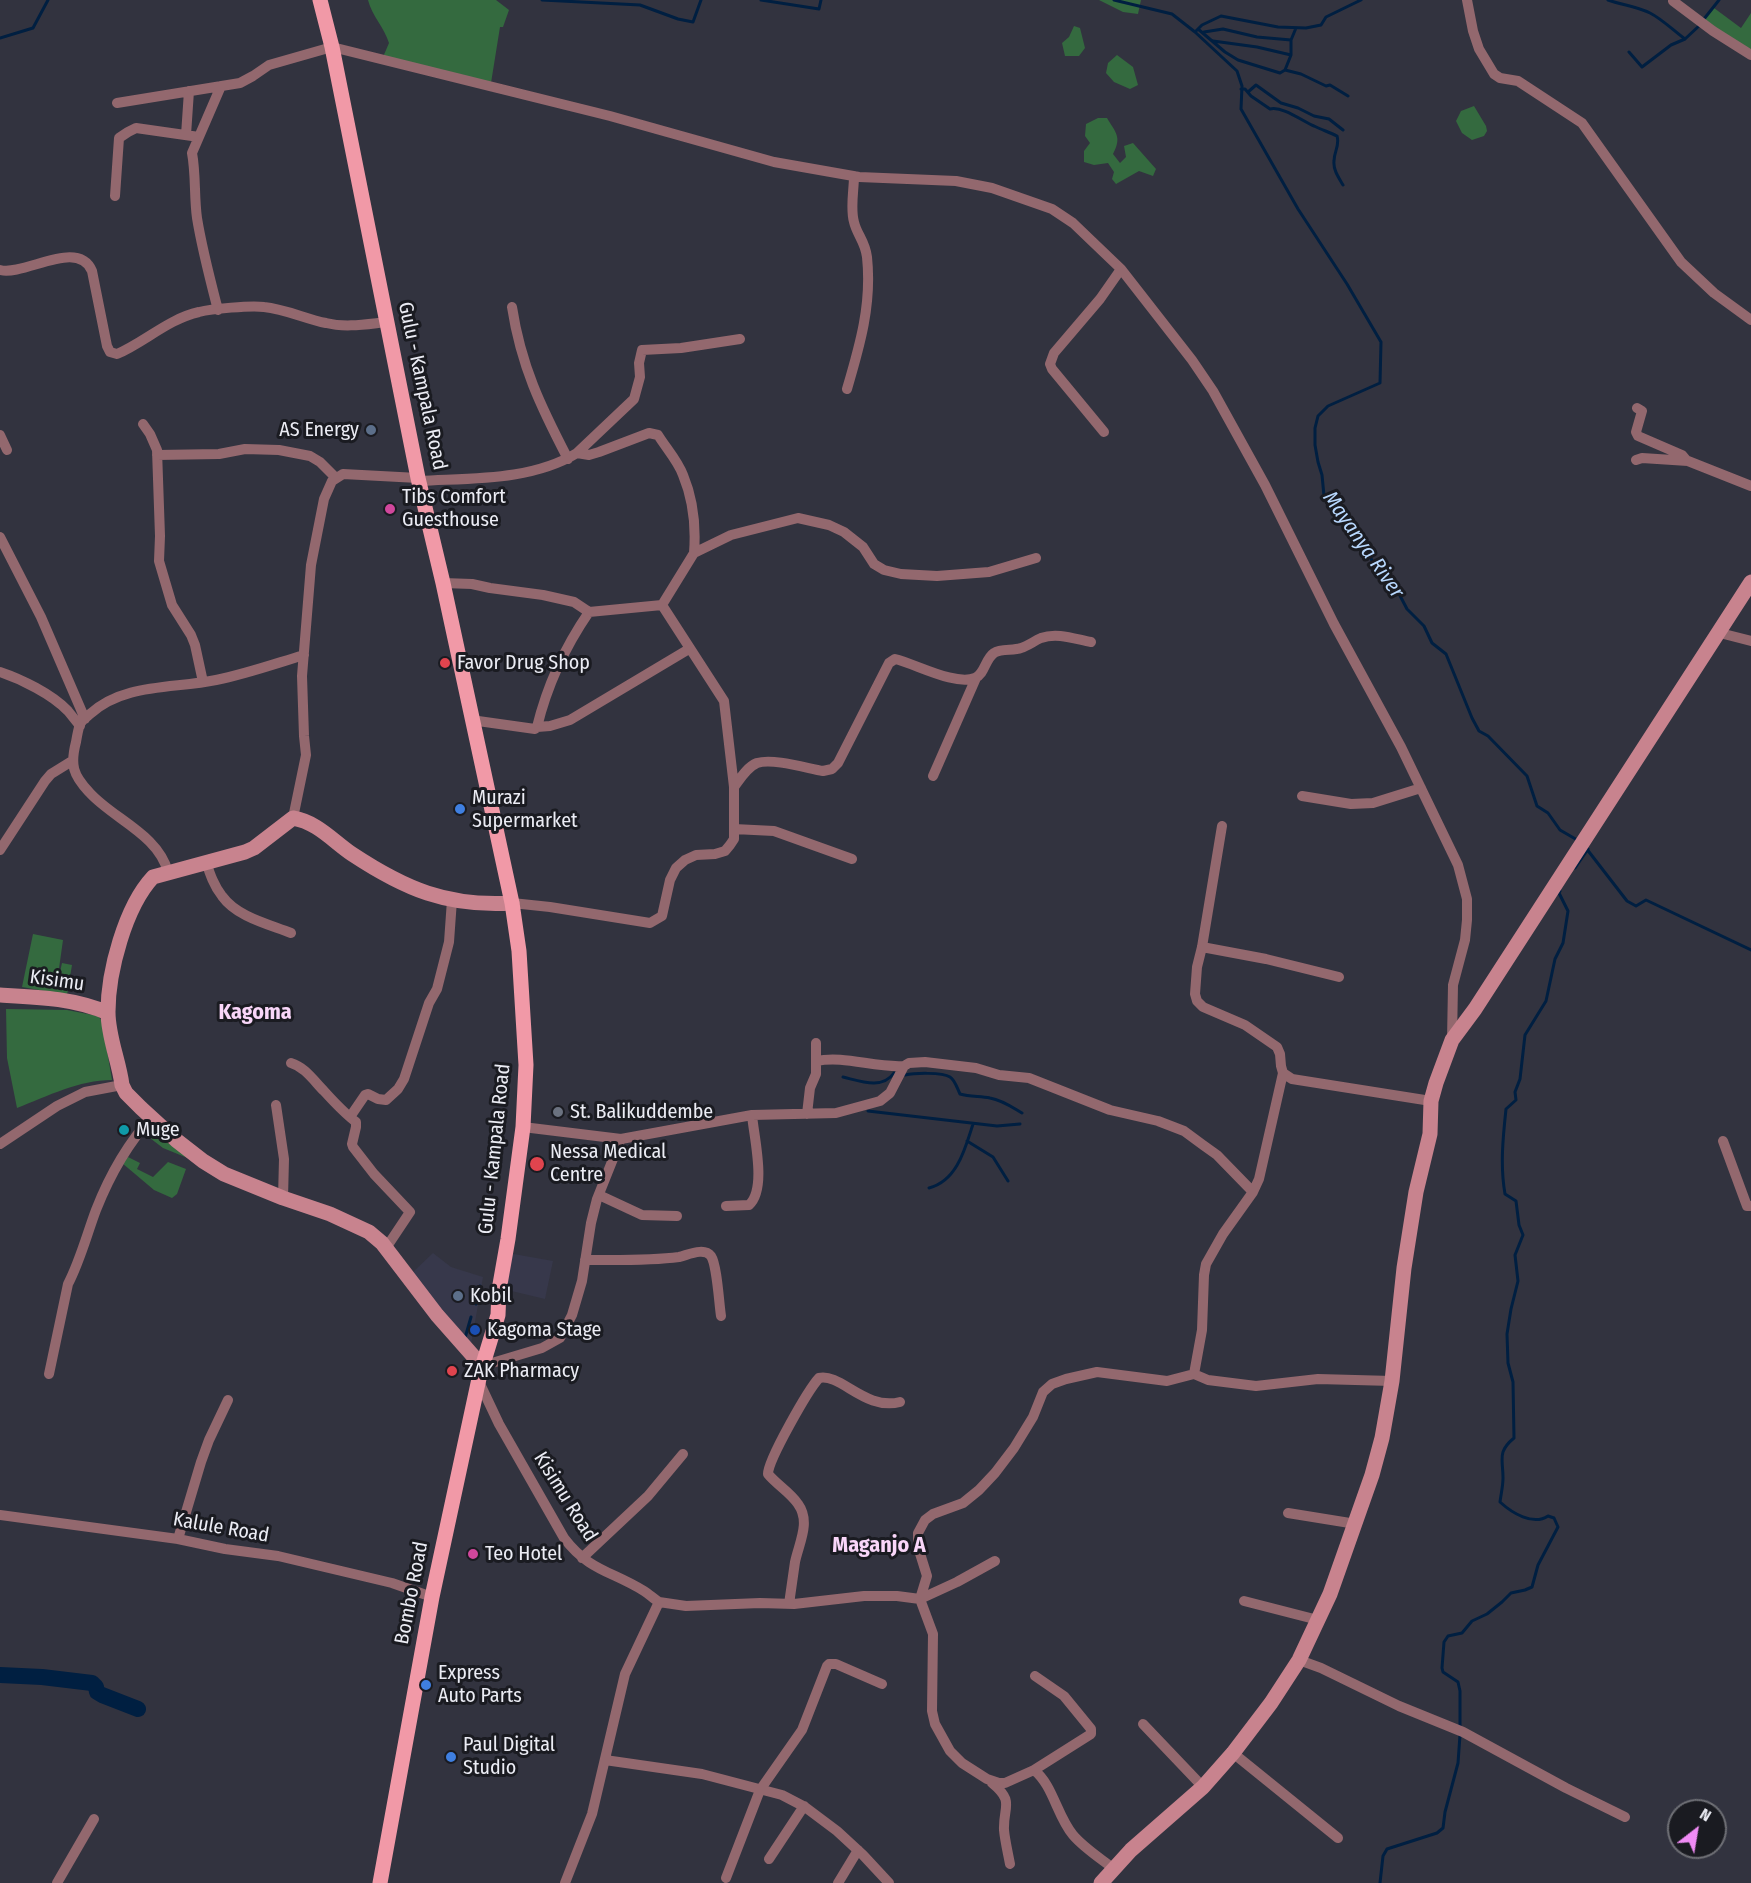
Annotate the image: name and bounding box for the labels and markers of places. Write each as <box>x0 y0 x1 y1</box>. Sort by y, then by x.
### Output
place label: AS Energy <box>279 418 359 442</box>
marker: AS Energy <box>364 423 378 437</box>
place label: Tibs Comfort Guesthouse <box>402 485 506 532</box>
marker: Tibs Comfort Guesthouse <box>383 502 397 516</box>
place label: Favor Drug Shop <box>457 651 590 675</box>
marker: Favor Drug Shop <box>438 656 452 670</box>
place label: Murazi Supermarket <box>472 786 578 833</box>
marker: Murazi Supermarket <box>453 802 467 816</box>
place label: St. Balikuddembe <box>570 1100 713 1124</box>
marker: St. Balikuddembe <box>551 1105 565 1119</box>
place label: Muge <box>136 1118 180 1142</box>
marker: Muge <box>117 1123 131 1137</box>
place label: Nessa Medical Centre <box>550 1140 666 1187</box>
marker: Nessa Medical Centre <box>528 1155 546 1173</box>
place label: Kobil <box>470 1284 512 1308</box>
marker: Kobil <box>451 1289 465 1303</box>
place label: Kagoma Stage <box>487 1318 601 1342</box>
marker: Kagoma Stage <box>468 1323 482 1337</box>
place label: ZAK Pharmacy <box>464 1359 579 1383</box>
marker: ZAK Pharmacy <box>445 1364 459 1378</box>
place label: Teo Hotel <box>485 1542 562 1566</box>
marker: Teo Hotel <box>466 1547 480 1561</box>
place label: Express Auto Parts <box>438 1661 522 1708</box>
marker: Express Auto Parts <box>419 1678 433 1692</box>
place label: Paul Digital Studio <box>463 1733 555 1780</box>
marker: Paul Digital Studio <box>444 1750 458 1764</box>

